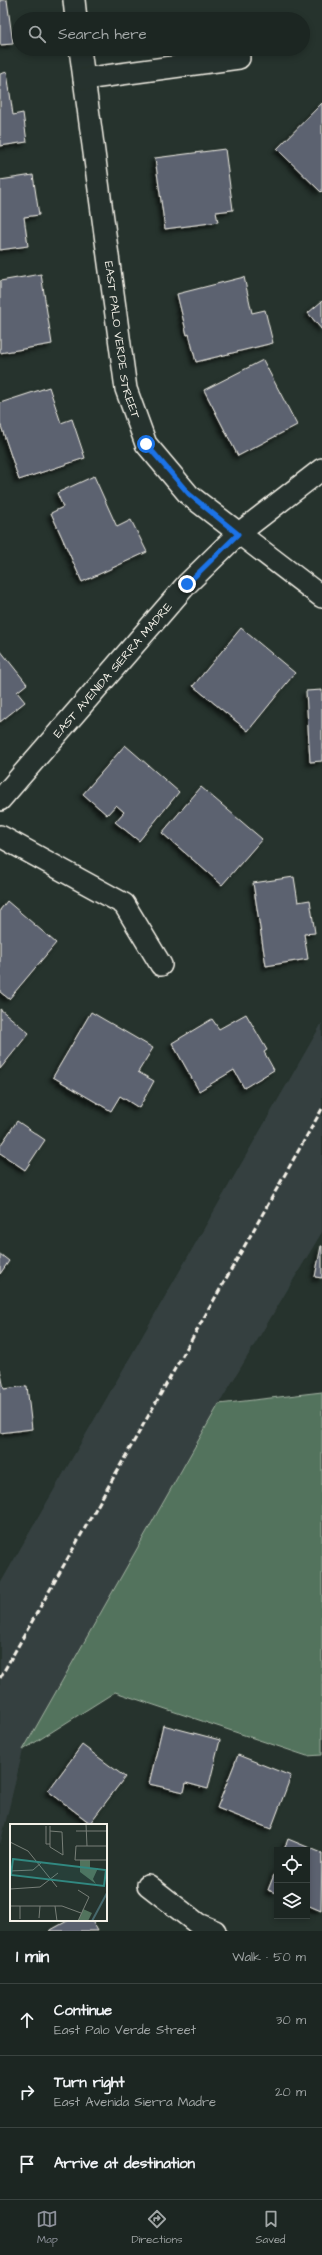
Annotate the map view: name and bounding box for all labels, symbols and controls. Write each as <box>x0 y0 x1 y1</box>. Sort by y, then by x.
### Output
search box <box>12 12 310 56</box>
icon: search <box>26 23 48 45</box>
text: Search here <box>58 24 147 45</box>
street label: EAST PALO VERDE STREET <box>100 260 144 421</box>
route start <box>137 435 155 453</box>
route end <box>178 575 196 593</box>
street label: EAST AVENIDA SIERRA MADRE <box>50 599 176 742</box>
inset map <box>10 1824 107 1921</box>
map controls <box>274 1847 310 1919</box>
button: locate <box>274 1847 310 1883</box>
button: layers <box>274 1883 310 1919</box>
text: 1 min <box>16 1945 49 1969</box>
text: Walk · 50 m <box>232 1948 306 1966</box>
text: Continue <box>54 2000 112 2021</box>
icon: ahead <box>16 2009 38 2031</box>
text: 30 m <box>276 2011 306 2029</box>
text: East Palo Verde Street <box>54 2021 196 2039</box>
text: Turn right <box>54 2072 125 2093</box>
icon: right <box>16 2081 38 2103</box>
text: 20 m <box>275 2083 306 2101</box>
text: East Avenida Sierra Madre <box>54 2093 216 2111</box>
icon: arrive <box>16 2153 38 2175</box>
text: Arrive at destination <box>54 2153 195 2174</box>
tab: Map <box>36 2208 58 2247</box>
tab: Directions <box>131 2208 183 2247</box>
tab: Saved <box>256 2208 286 2247</box>

